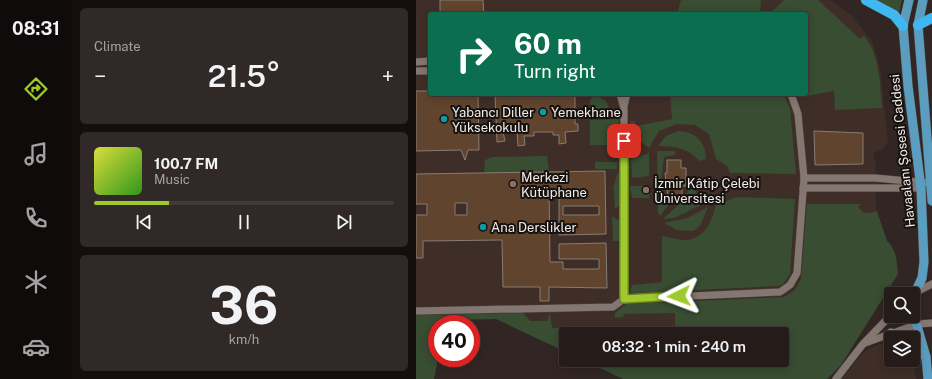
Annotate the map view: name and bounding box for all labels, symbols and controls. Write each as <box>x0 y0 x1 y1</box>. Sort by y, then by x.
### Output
text: 08:31 <box>12 18 60 39</box>
text: 60 m <box>514 27 582 60</box>
icon: right <box>448 28 500 80</box>
text: Climate <box>94 39 141 54</box>
text: 21.5° <box>208 58 280 94</box>
text: Turn right <box>514 61 596 82</box>
text: − <box>94 63 106 89</box>
text: + <box>382 63 394 89</box>
street label: Havaalanı Şosesi Caddesi <box>887 74 918 228</box>
icon: directions <box>22 75 50 103</box>
place label: Yabancı Diller Yüksekokulu <box>452 105 534 135</box>
place label: Yemekhane <box>551 105 621 120</box>
marker: Yemekhane <box>538 107 548 117</box>
marker: Yabancı Diller Yüksekokulu <box>439 114 449 124</box>
pin <box>607 124 641 158</box>
icon: arrive <box>613 130 635 152</box>
icon: music <box>22 140 50 168</box>
text: 100.7 FM <box>154 155 218 172</box>
place label: Merkezi Kütüphane <box>521 170 587 200</box>
text: Music <box>154 172 190 187</box>
place label: İzmir Kâtip Çelebi Üniversitesi <box>654 176 760 206</box>
marker: Merkezi Kütüphane <box>508 179 518 189</box>
marker: İzmir Kâtip Çelebi Üniversitesi <box>641 185 651 195</box>
icon: phone <box>22 204 50 232</box>
icon: previous <box>133 211 155 233</box>
icon: pause <box>233 211 255 233</box>
icon: next <box>333 211 355 233</box>
place label: Ana Derslikler <box>491 220 577 235</box>
marker: Ana Derslikler <box>478 222 488 232</box>
icon: climate <box>22 268 50 296</box>
text: 36 <box>210 275 278 336</box>
position arrow <box>658 275 700 317</box>
map controls <box>884 287 920 367</box>
button: search <box>884 287 920 323</box>
speed limit sign: 40 <box>428 315 480 367</box>
button: layers <box>884 331 920 367</box>
text: km/h <box>229 332 259 347</box>
icon: car <box>22 333 50 361</box>
text: 08:32 · 1 min · 240 m <box>602 338 746 355</box>

